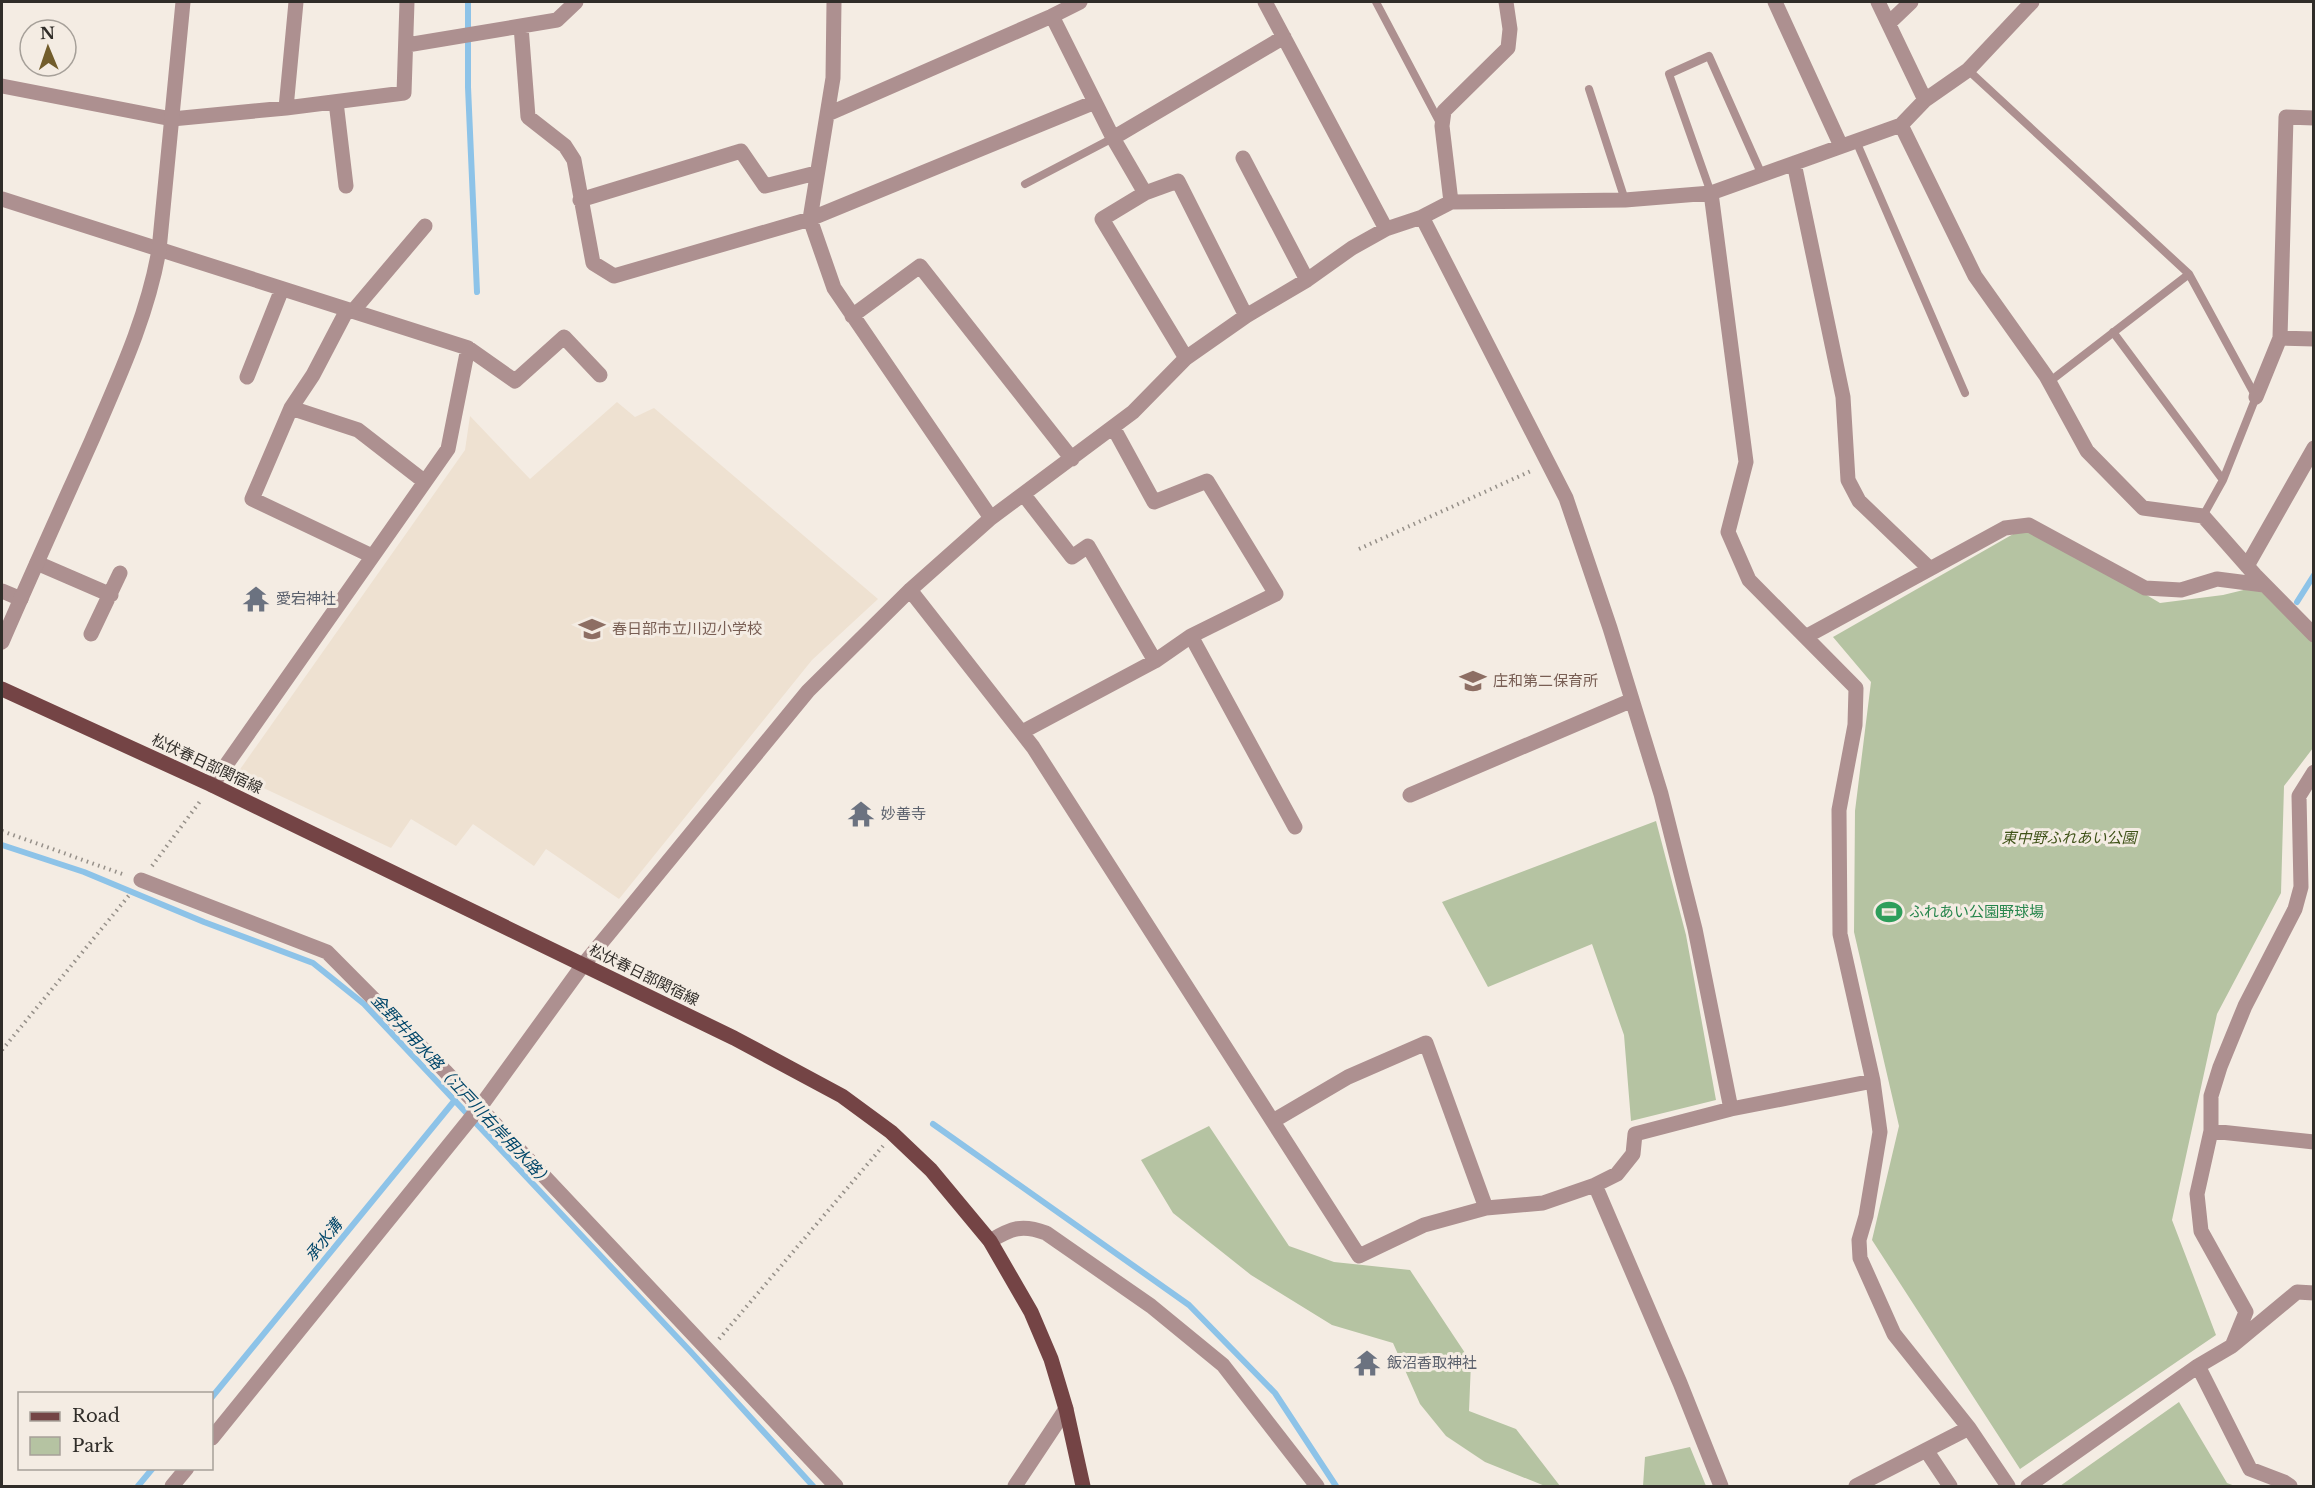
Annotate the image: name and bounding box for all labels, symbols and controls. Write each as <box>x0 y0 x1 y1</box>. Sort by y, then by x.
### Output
north arrow <box>18 18 78 78</box>
text: N <box>40 23 55 43</box>
temple icon: 愛宕神社 <box>241 584 271 614</box>
place label: 愛宕神社 <box>276 589 336 608</box>
school or university icon: 春日部市立川辺小学校 <box>577 614 607 644</box>
place label: 春日部市立川辺小学校 <box>612 619 762 638</box>
school or university icon: 庄和第二保育所 <box>1458 666 1488 696</box>
place label: 庄和第二保育所 <box>1493 671 1598 690</box>
street label: 松伏春日部関宿線 <box>149 730 266 798</box>
temple icon: 妙善寺 <box>846 799 876 829</box>
place label: 妙善寺 <box>881 804 926 823</box>
park label: 東中野ふれあい公園 <box>2001 828 2138 847</box>
sports icon: ふれあい公園野球場 <box>1874 897 1904 927</box>
place label: ふれあい公園野球場 <box>1909 902 2044 921</box>
street label: 松伏春日部関宿線 <box>586 940 702 1009</box>
water label: 金野井用水路（江戸川右岸用水路） <box>367 990 557 1190</box>
water label: 承水溝 <box>300 1214 347 1265</box>
temple icon: 飯沼香取神社 <box>1352 1348 1382 1378</box>
place label: 飯沼香取神社 <box>1387 1353 1477 1372</box>
legend <box>18 1392 213 1470</box>
text: Road <box>72 1405 120 1427</box>
text: Park <box>72 1435 114 1457</box>

